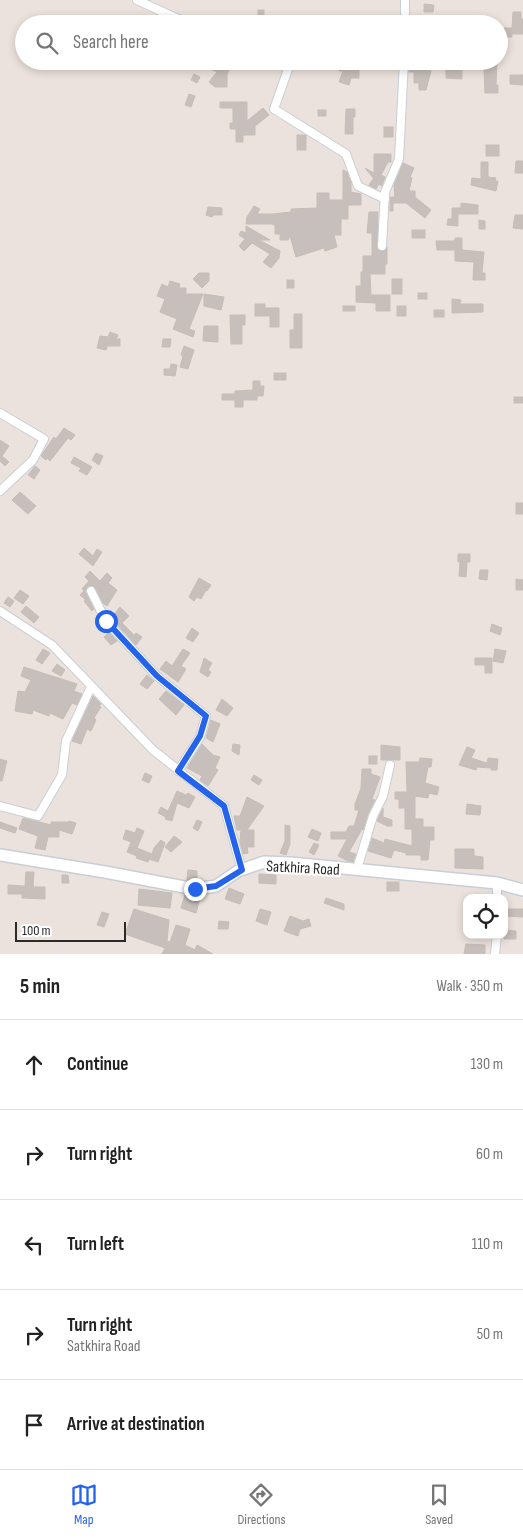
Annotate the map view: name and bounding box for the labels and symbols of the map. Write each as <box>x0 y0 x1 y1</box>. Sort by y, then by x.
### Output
route start <box>95 610 118 633</box>
street label: Satkhira Road <box>266 857 340 880</box>
route end <box>184 878 207 901</box>
scale bar <box>15 919 126 942</box>

